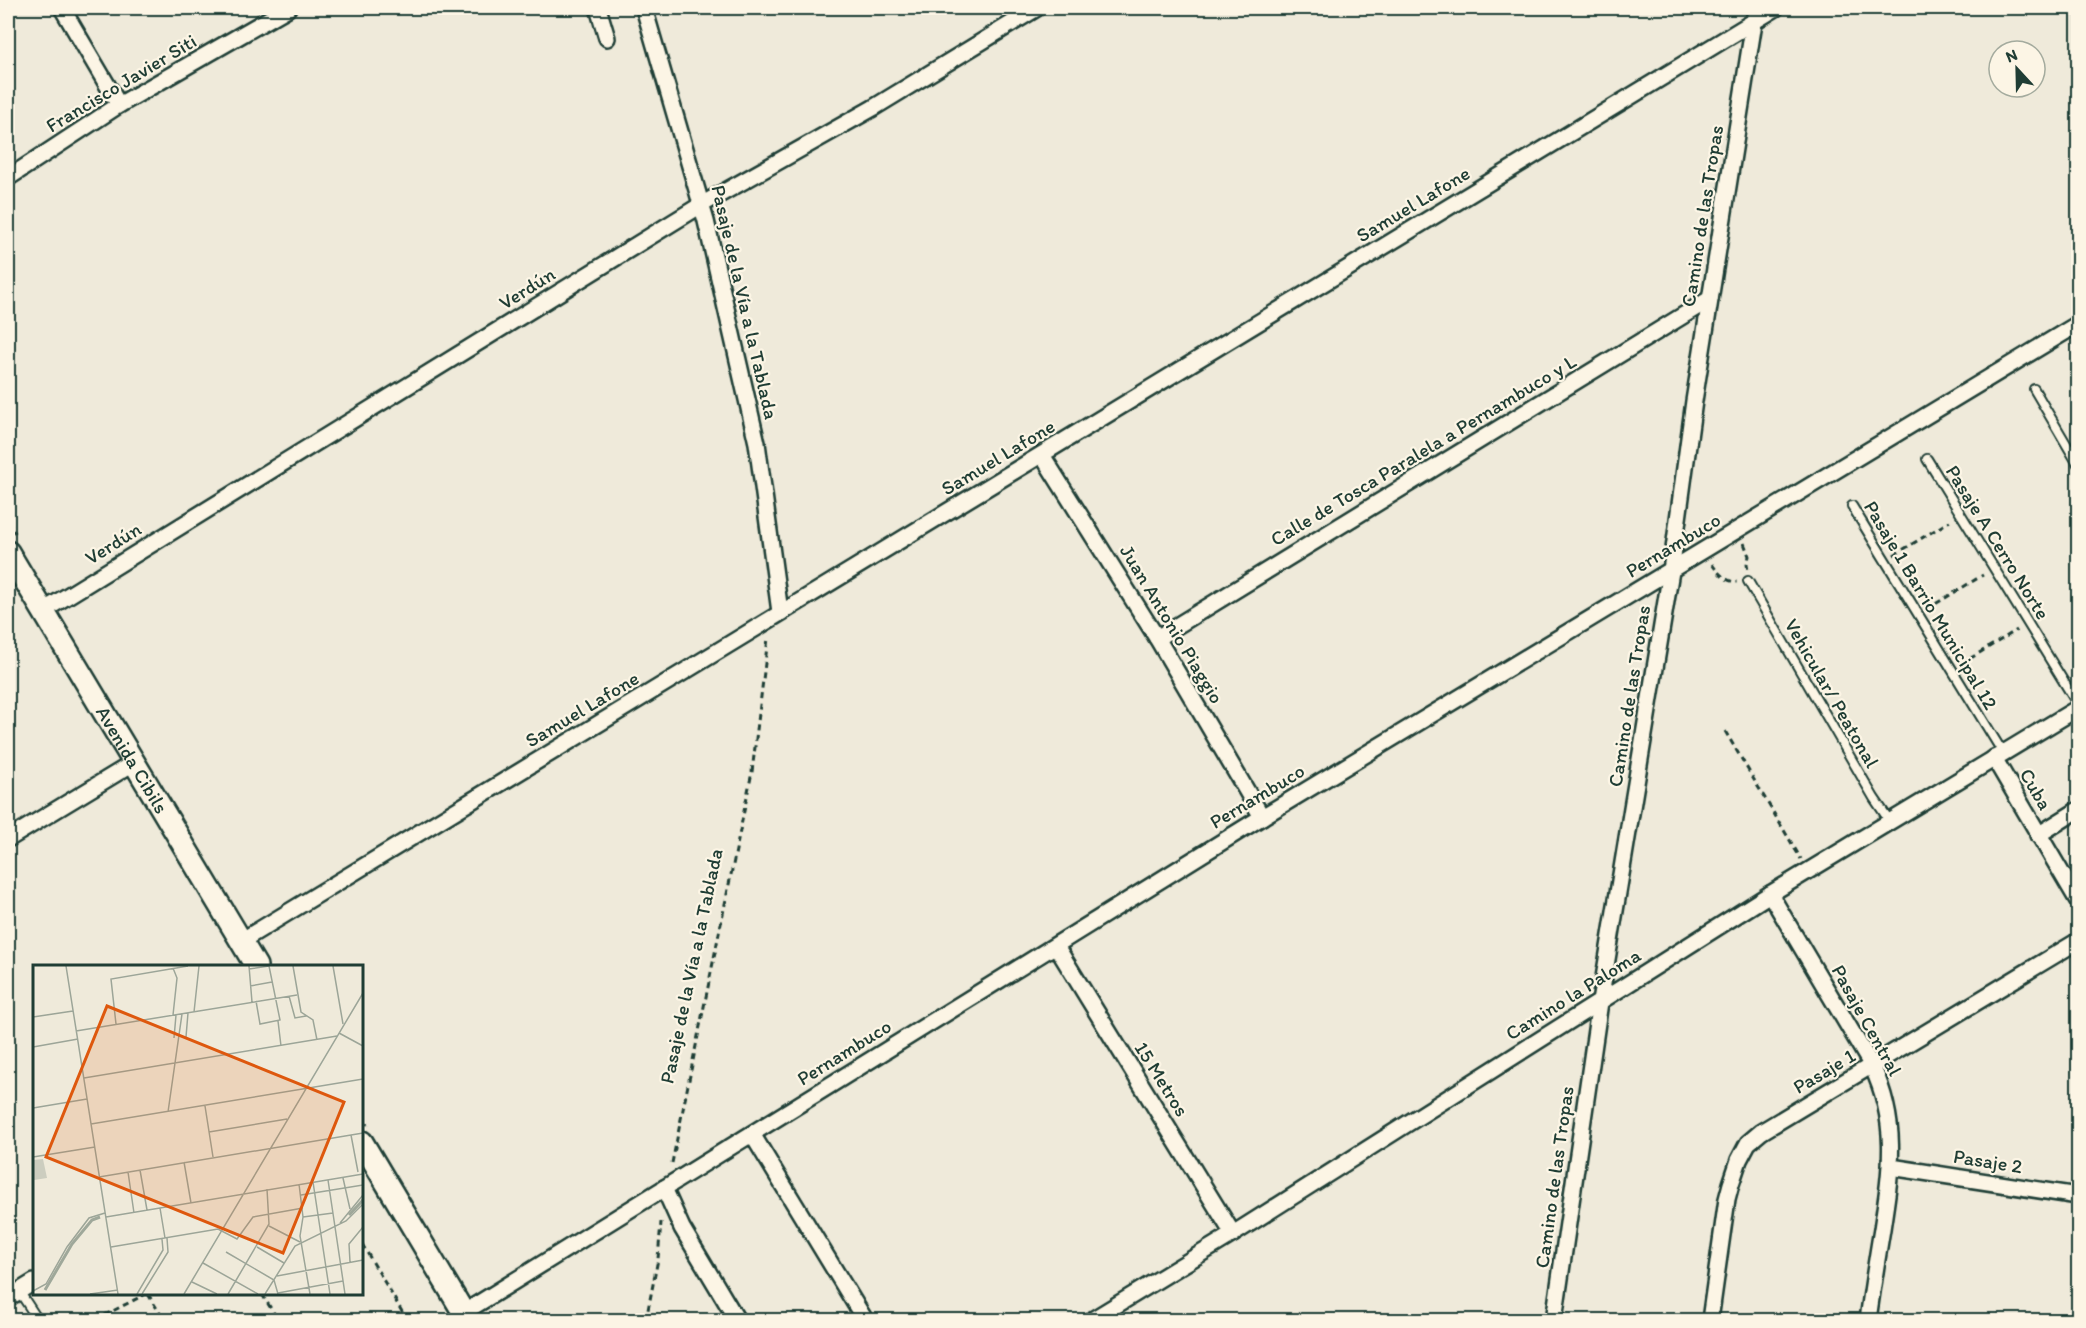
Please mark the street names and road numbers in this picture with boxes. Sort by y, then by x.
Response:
street label: Francisco Javier Siti [41,29,201,137]
street label: Camino de las Tropas [1676,123,1728,309]
street label: Samuel Lafone [1352,161,1474,247]
street label: Pasaje de la Vía a la Tablada [706,183,784,422]
street label: Verdún [495,262,559,314]
street label: Calle de Tosca Paralela a Pernambuco y L [1266,349,1580,551]
street label: Samuel Lafone [937,414,1059,500]
street label: Pasaje A Cerro Norte [1941,460,2055,624]
street label: Pasaje 1 Barrio Municipal 12 [1859,496,2003,714]
street label: Pernambuco [1621,507,1725,583]
street label: Verdún [81,517,145,569]
street label: Juan Antonio Piaggio [1115,540,1229,708]
street label: Camino de las Tropas [1603,603,1655,789]
street label: Vehicular/ Peatonal [1780,614,1885,772]
street label: Samuel Lafone [521,666,643,752]
street label: Avenida Cibils [91,701,174,818]
street label: Pernambuco [1205,758,1309,834]
street label: Cuba [2015,764,2057,814]
street label: Pasaje de la Vía a la Tablada [654,846,728,1086]
street label: Camino la Paloma [1501,943,1645,1045]
street label: Pasaje Central [1827,960,1908,1080]
street label: Pernambuco [792,1014,896,1090]
street label: 15 Metros [1130,1037,1194,1121]
street label: Pasaje 1 [1789,1043,1859,1099]
street label: Camino de las Tropas [1529,1084,1579,1270]
street label: Pasaje 2 [1952,1144,2025,1178]

